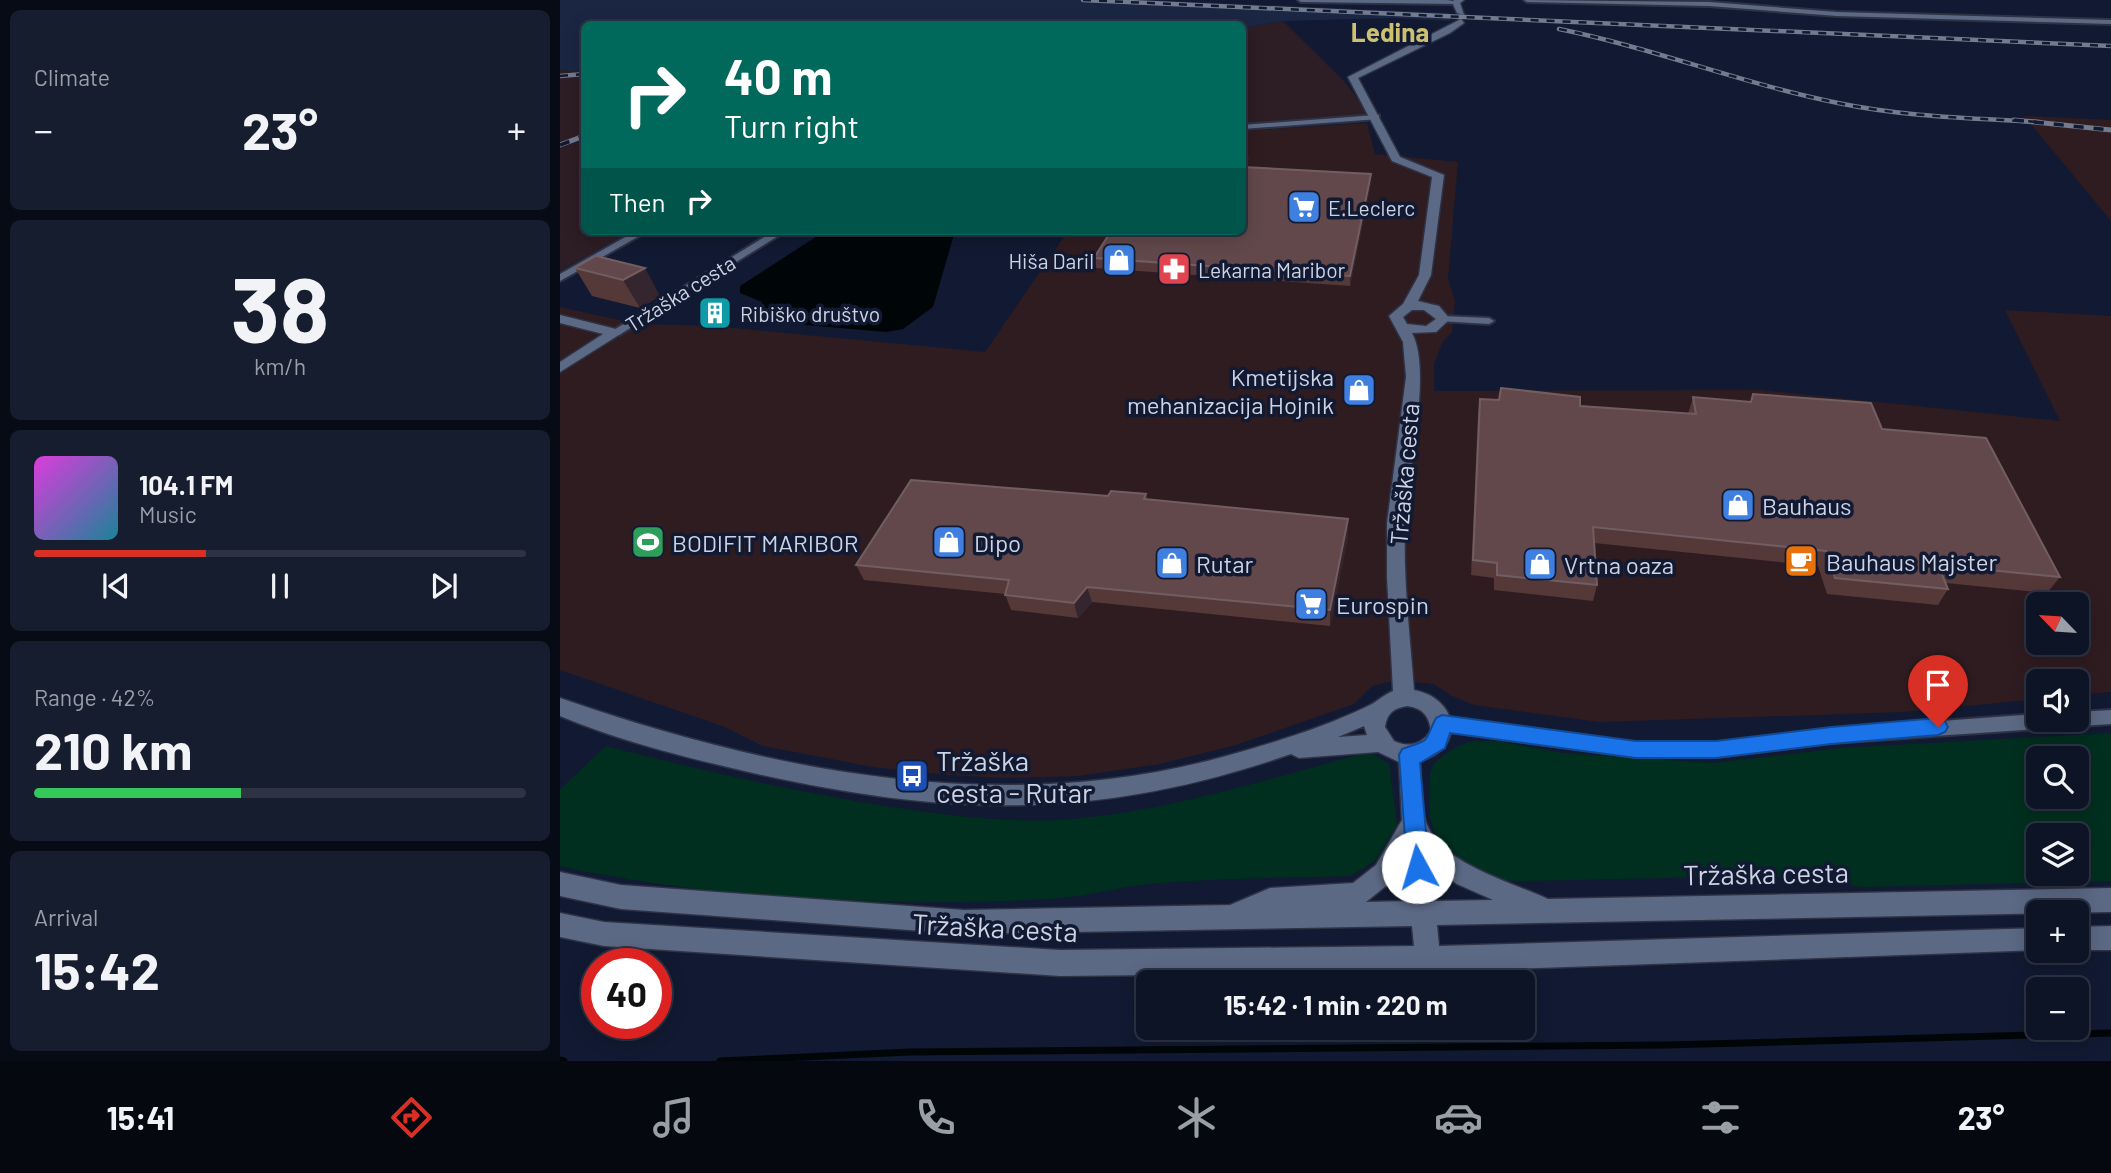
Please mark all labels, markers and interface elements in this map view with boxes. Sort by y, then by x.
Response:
district label: Ledina [1351,16,1429,47]
text: 40 m [724,46,832,105]
icon: right [609,49,700,140]
text: Climate [34,63,110,91]
text: 23° [242,98,318,160]
text: − [34,106,53,152]
text: + [507,106,526,152]
text: Turn right [724,106,859,144]
icon: right [680,182,718,220]
text: Then [609,186,666,217]
supermarket icon: E.Leclerc [1285,188,1323,226]
place label: E.Leclerc [1328,195,1415,220]
shop icon: Hiša Daril [1100,241,1138,279]
place label: Hiša Daril [1008,248,1094,273]
street label: Tržaška cesta [621,249,739,337]
pharmacy icon: Lekarna Maribor [1155,250,1193,288]
text: 38 [231,252,329,361]
place label: Lekarna Maribor [1198,257,1346,282]
building icon: Ribiško društvo [696,294,734,332]
place label: Ribiško društvo [740,301,880,326]
text: km/h [254,352,306,380]
place label: Kmetijska mehanizacija Hojnik [1127,362,1334,419]
shop icon: Kmetijska mehanizacija Hojnik [1340,371,1378,409]
street label: Tržaška cesta [1383,402,1425,546]
text: 104.1 FM [139,469,233,500]
shop icon: Bauhaus [1719,486,1757,524]
place label: Bauhaus [1762,491,1852,520]
text: Music [139,500,197,528]
sports icon: BODIFIT MARIBOR [629,523,667,561]
shop icon: Dipo [930,523,968,561]
place label: BODIFIT MARIBOR [672,528,859,557]
place label: Dipo [974,528,1021,557]
cafe icon: Bauhaus Majster [1782,542,1820,580]
shop icon: Rutar [1153,544,1191,582]
shop icon: Vrtna oaza [1521,545,1559,583]
place label: Bauhaus Majster [1826,547,1997,576]
place label: Rutar [1196,549,1254,578]
place label: Vrtna oaza [1564,550,1674,579]
icon: previous [97,567,135,605]
icon: pause [261,567,299,605]
icon: next [425,567,463,605]
supermarket icon: Eurospin [1292,585,1330,623]
place label: Eurospin [1336,590,1429,619]
north arrow [2026,592,2090,654]
map controls [2026,592,2089,1040]
pin [1908,655,1968,727]
icon: arrive [1919,666,1957,704]
button: sound [2026,669,2089,732]
text: Range · 42% [34,683,155,711]
text: 210 km [34,718,192,780]
place label: Tržaška cesta - Rutar [936,743,1092,809]
button: search [2026,746,2089,809]
bus stop icon: Tržaška cesta - Rutar [893,757,931,795]
button: layers [2026,823,2089,886]
position arrow [1381,830,1455,904]
street label: Tržaška cesta [1683,855,1849,891]
button: + [2026,900,2089,963]
text: Arrival [34,903,98,931]
street label: Tržaška cesta [911,906,1079,948]
text: 15:42 [34,938,160,1000]
speed limit sign: 40 [581,948,672,1039]
button: − [2026,977,2089,1040]
text: 15:42 · 1 min · 220 m [1224,989,1447,1020]
icon: directions [387,1093,436,1142]
icon: music [649,1093,698,1142]
icon: phone [911,1093,960,1142]
icon: climate [1172,1093,1221,1142]
icon: car [1434,1093,1483,1142]
icon: filters [1696,1093,1745,1142]
text: 15:41 [106,1098,174,1136]
text: 23° [1958,1098,2005,1136]

